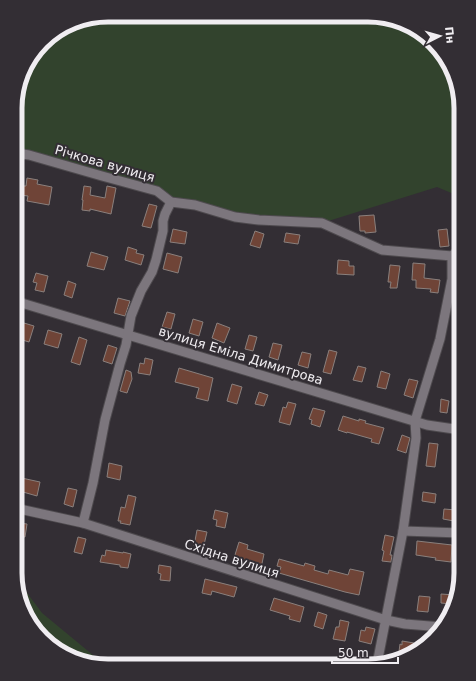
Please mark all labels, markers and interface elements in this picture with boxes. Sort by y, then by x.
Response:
north arrow [420,16,460,56]
text: Пн [442,26,457,44]
street label: Річкова вулиця [53,142,157,185]
street label: вулиця Еміла Димитрова [157,323,325,388]
street label: Східна вулиця [183,536,281,581]
scale bar [332,639,398,665]
text: 50 m [338,646,369,660]

